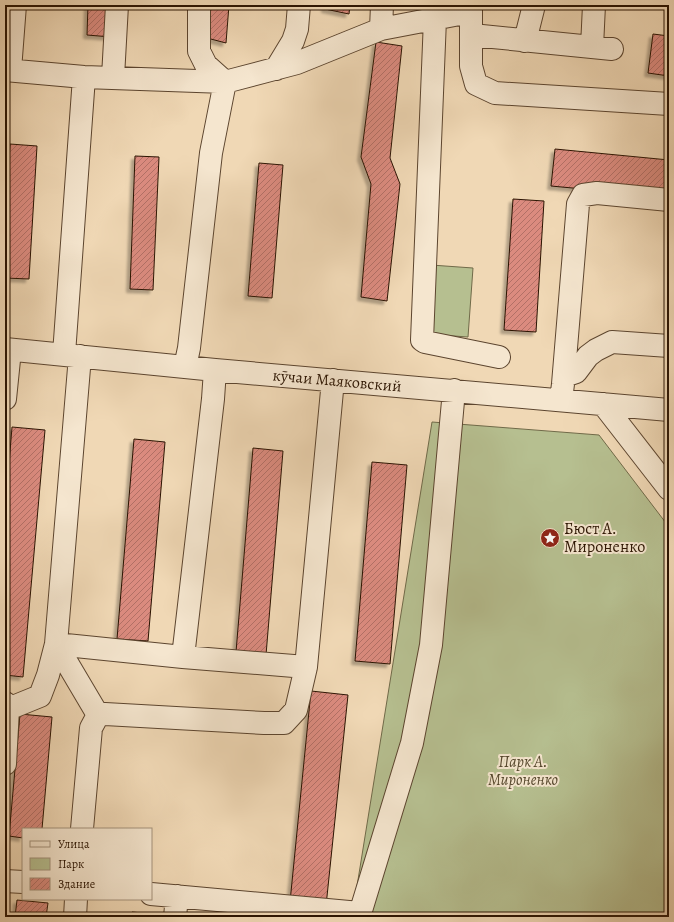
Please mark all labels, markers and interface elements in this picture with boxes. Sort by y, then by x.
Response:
street label: кӯчаи Маяковский [272,364,402,398]
place label: Бюст А. Мироненко [564,518,645,558]
place icon: Бюст А. Мироненко [539,527,561,549]
park label: Парк А. Мироненко [488,751,558,791]
legend [22,828,152,900]
text: Улица [58,836,90,852]
text: Парк [58,856,84,872]
text: Здание [58,876,95,892]

